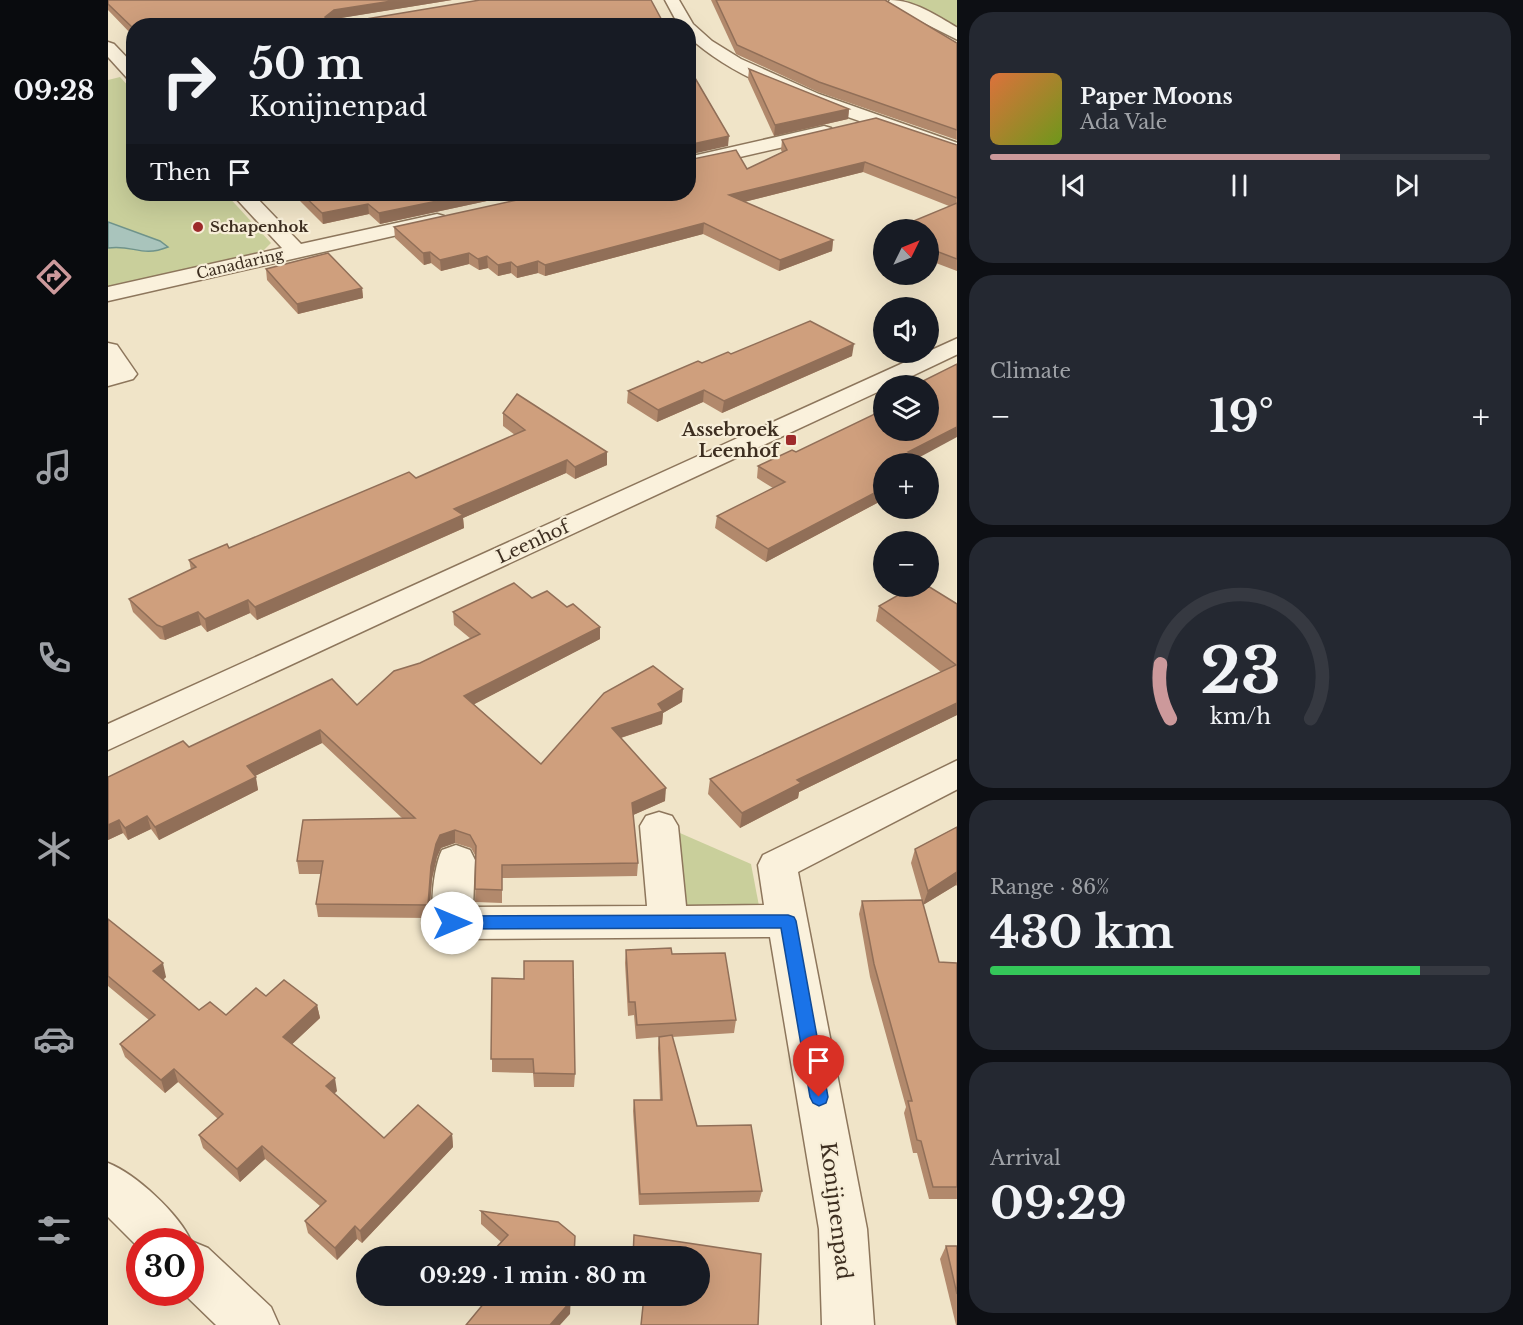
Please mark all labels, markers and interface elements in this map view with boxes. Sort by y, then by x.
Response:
text: 50 m [249,38,363,90]
icon: right [150,42,228,120]
text: 09:28 [14,74,94,107]
text: Paper Moons [1080,83,1233,110]
text: Konijnenpad [249,90,427,123]
text: Ada Vale [1080,110,1167,134]
icon: arrive [223,156,256,189]
text: Then [150,159,211,186]
icon: previous [1057,169,1090,202]
icon: pause [1223,169,1256,202]
icon: next [1390,169,1423,202]
place label: Schapenhok [210,217,309,236]
north arrow [873,219,939,285]
map controls [873,219,939,597]
marker: Schapenhok [191,220,205,234]
street label: Canadaring [194,244,286,283]
icon: directions [33,256,75,298]
button: sound [873,297,939,363]
text: Climate [990,359,1071,383]
button: layers [873,375,939,441]
text: 19° [1209,388,1274,444]
text: − [990,396,1011,437]
text: + [1472,396,1490,437]
place label: Assebroek Leenhof [681,419,781,462]
marker: Assebroek Leenhof [784,433,798,447]
icon: music [33,446,75,488]
button: + [873,453,939,519]
street label: Leenhof [493,515,575,568]
button: − [873,531,939,597]
text: 23 [1200,633,1280,711]
icon: phone [33,637,75,679]
text: km/h [1210,704,1271,731]
icon: climate [33,828,75,870]
text: Range · 86% [990,875,1110,899]
position arrow [420,891,484,955]
text: 430 km [990,904,1174,960]
icon: car [33,1018,75,1060]
pin [793,1035,844,1097]
icon: arrive [802,1044,835,1077]
street label: Konijnenpad [815,1141,857,1281]
text: Arrival [990,1146,1061,1170]
text: 09:29 [990,1175,1127,1231]
icon: filters [33,1209,75,1251]
speed limit sign: 30 [126,1228,204,1306]
text: 09:29 · 1 min · 80 m [419,1262,647,1289]

